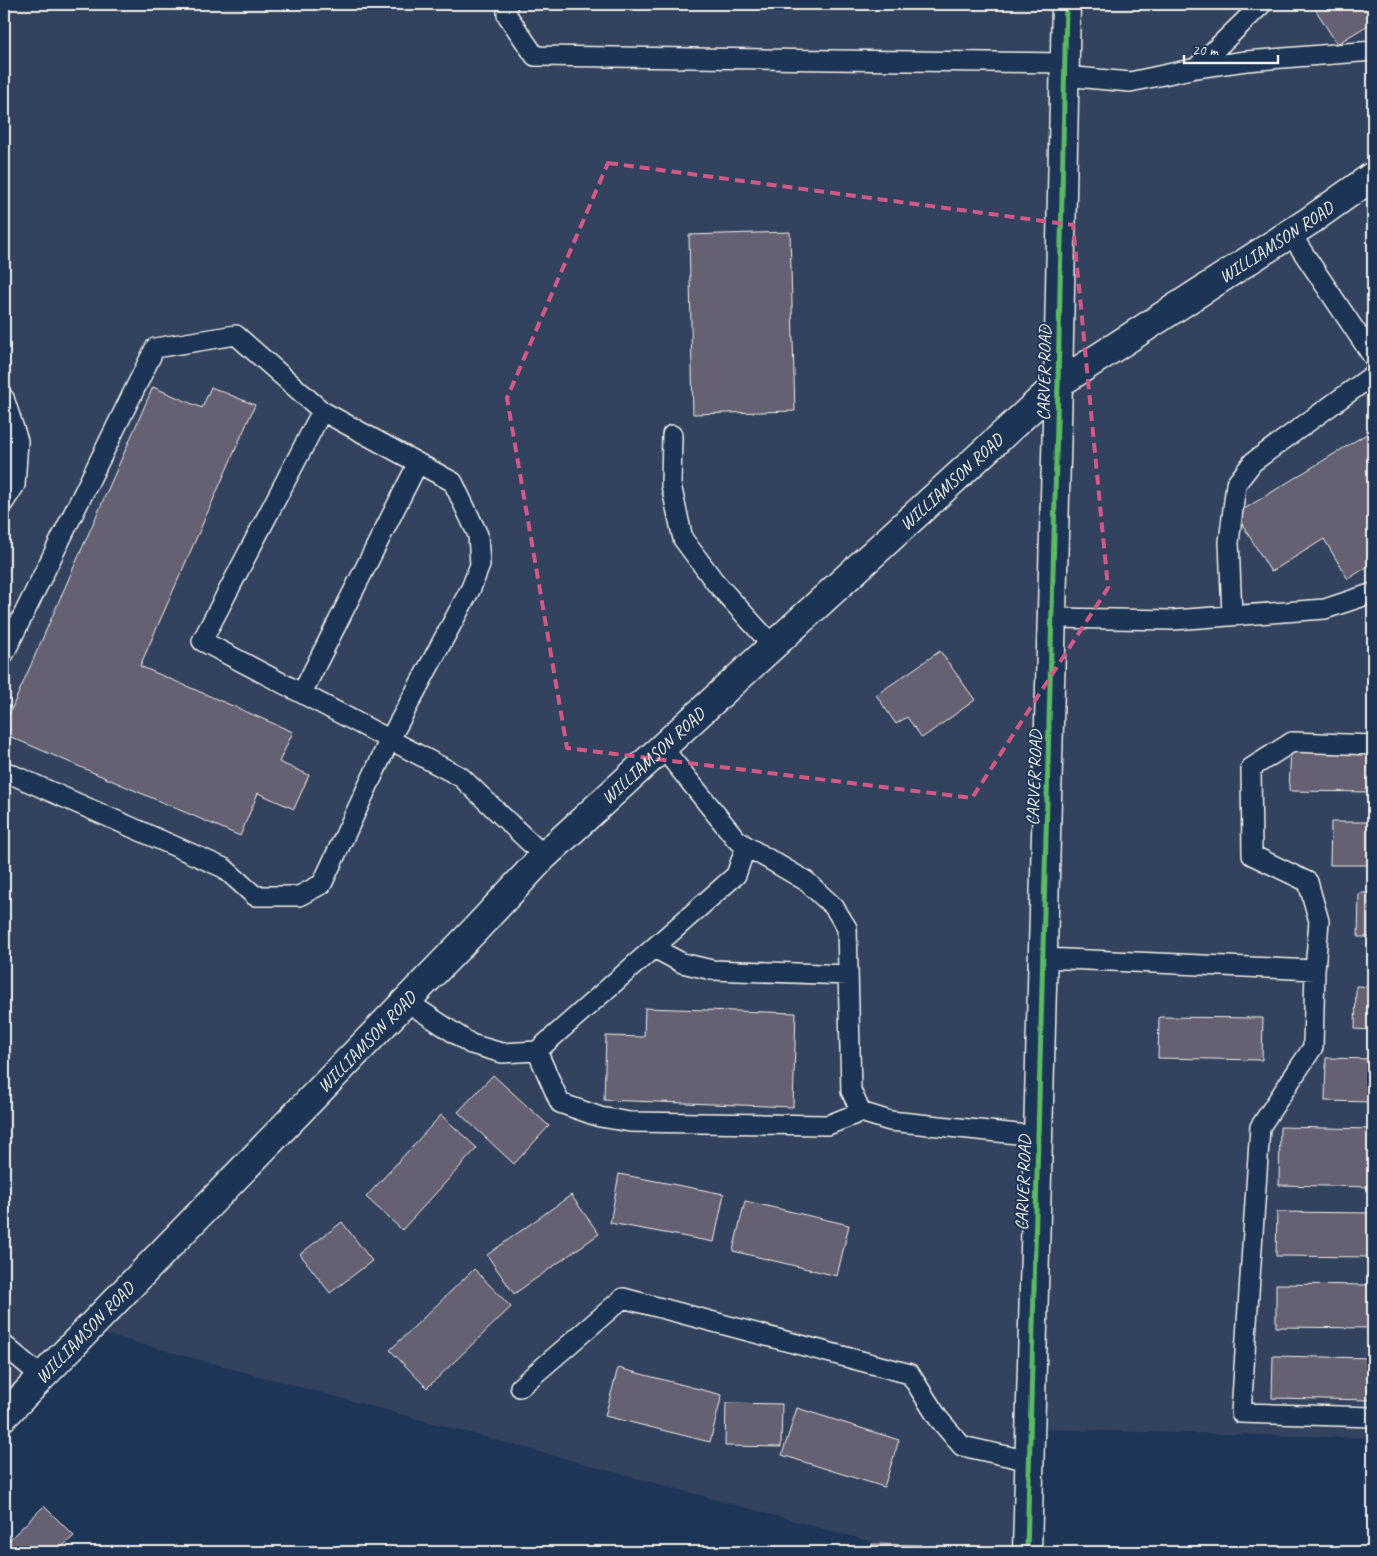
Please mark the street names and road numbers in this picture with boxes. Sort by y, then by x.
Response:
street label: WILLIAMSON ROAD [1215,196,1339,288]
street label: CARVER ROAD [1032,324,1056,421]
street label: WILLIAMSON ROAD [895,428,1009,535]
street label: WILLIAMSON ROAD [597,702,710,809]
street label: CARVER ROAD [1021,728,1047,826]
street label: WILLIAMSON ROAD [313,985,422,1097]
street label: CARVER ROAD [1010,1133,1036,1231]
street label: WILLIAMSON ROAD [31,1276,140,1388]

